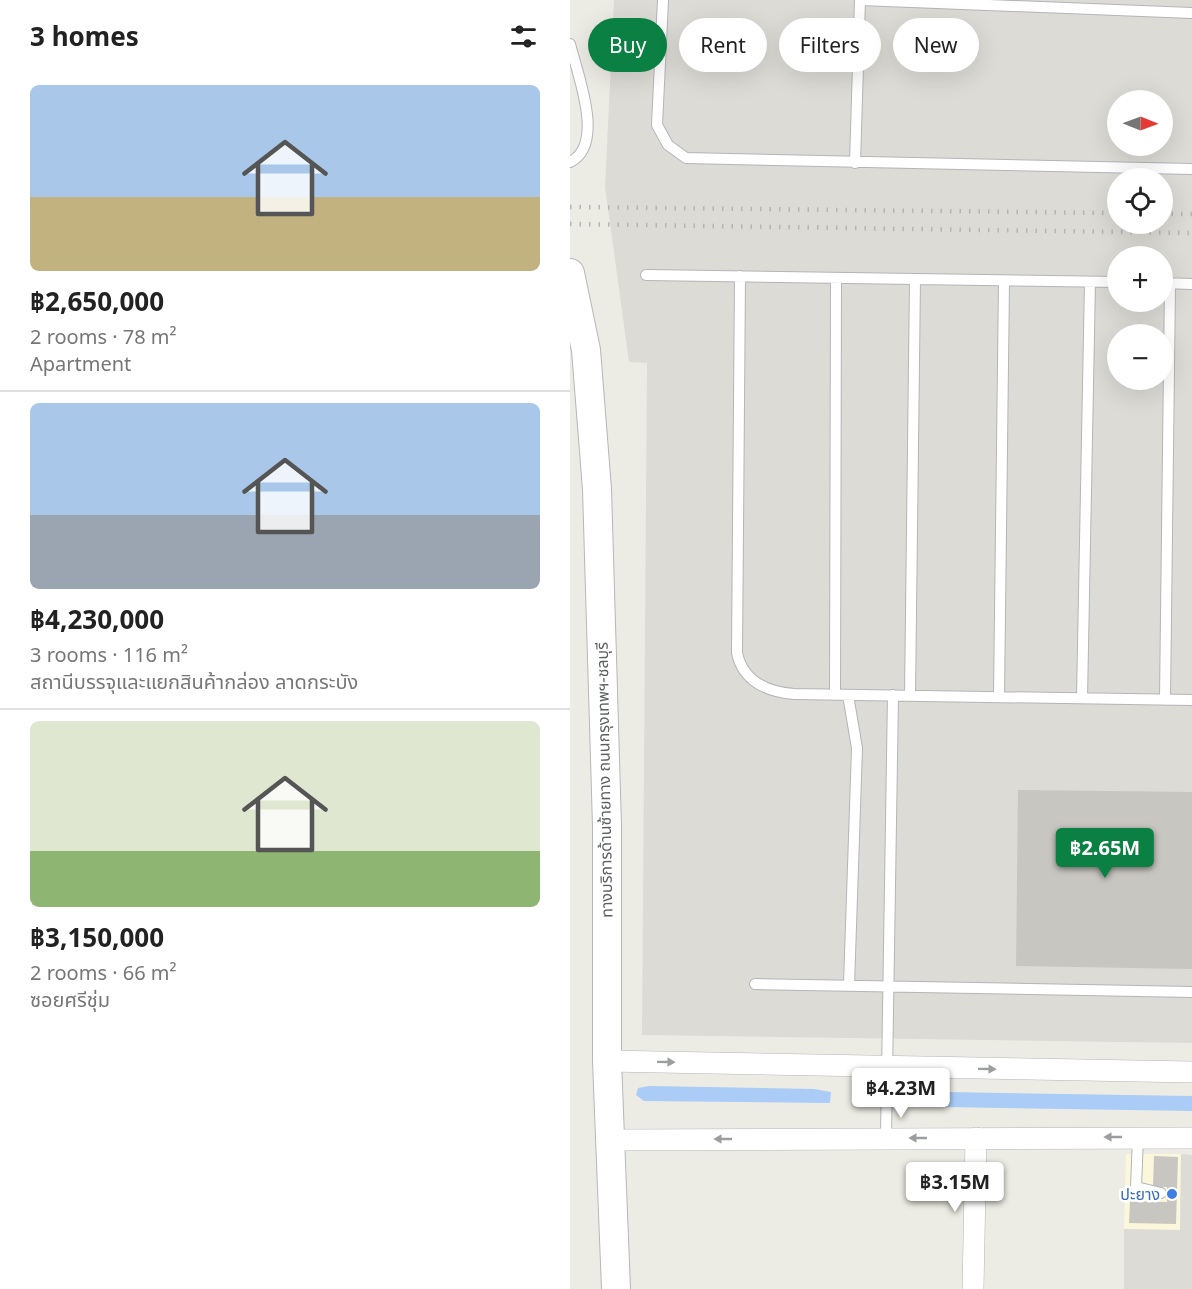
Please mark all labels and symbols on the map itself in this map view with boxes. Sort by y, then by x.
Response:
north arrow [1107,90,1173,156]
street label: ทางบริการด้านซ้ายทาง ถนนกรุงเทพฯ-ชลบุรี [591,642,617,918]
pin: ฿2.65M [1056,828,1154,879]
one-way arrow [656,1057,675,1067]
one-way arrow [977,1064,996,1074]
pin: ฿4.23M [852,1068,950,1119]
one-way arrow [1103,1132,1122,1142]
one-way arrow [908,1133,927,1143]
one-way arrow [713,1134,732,1144]
pin: ฿3.15M [906,1162,1004,1213]
place label: ปะยาง [1120,1183,1160,1205]
marker: ปะยาง [1165,1187,1179,1201]

